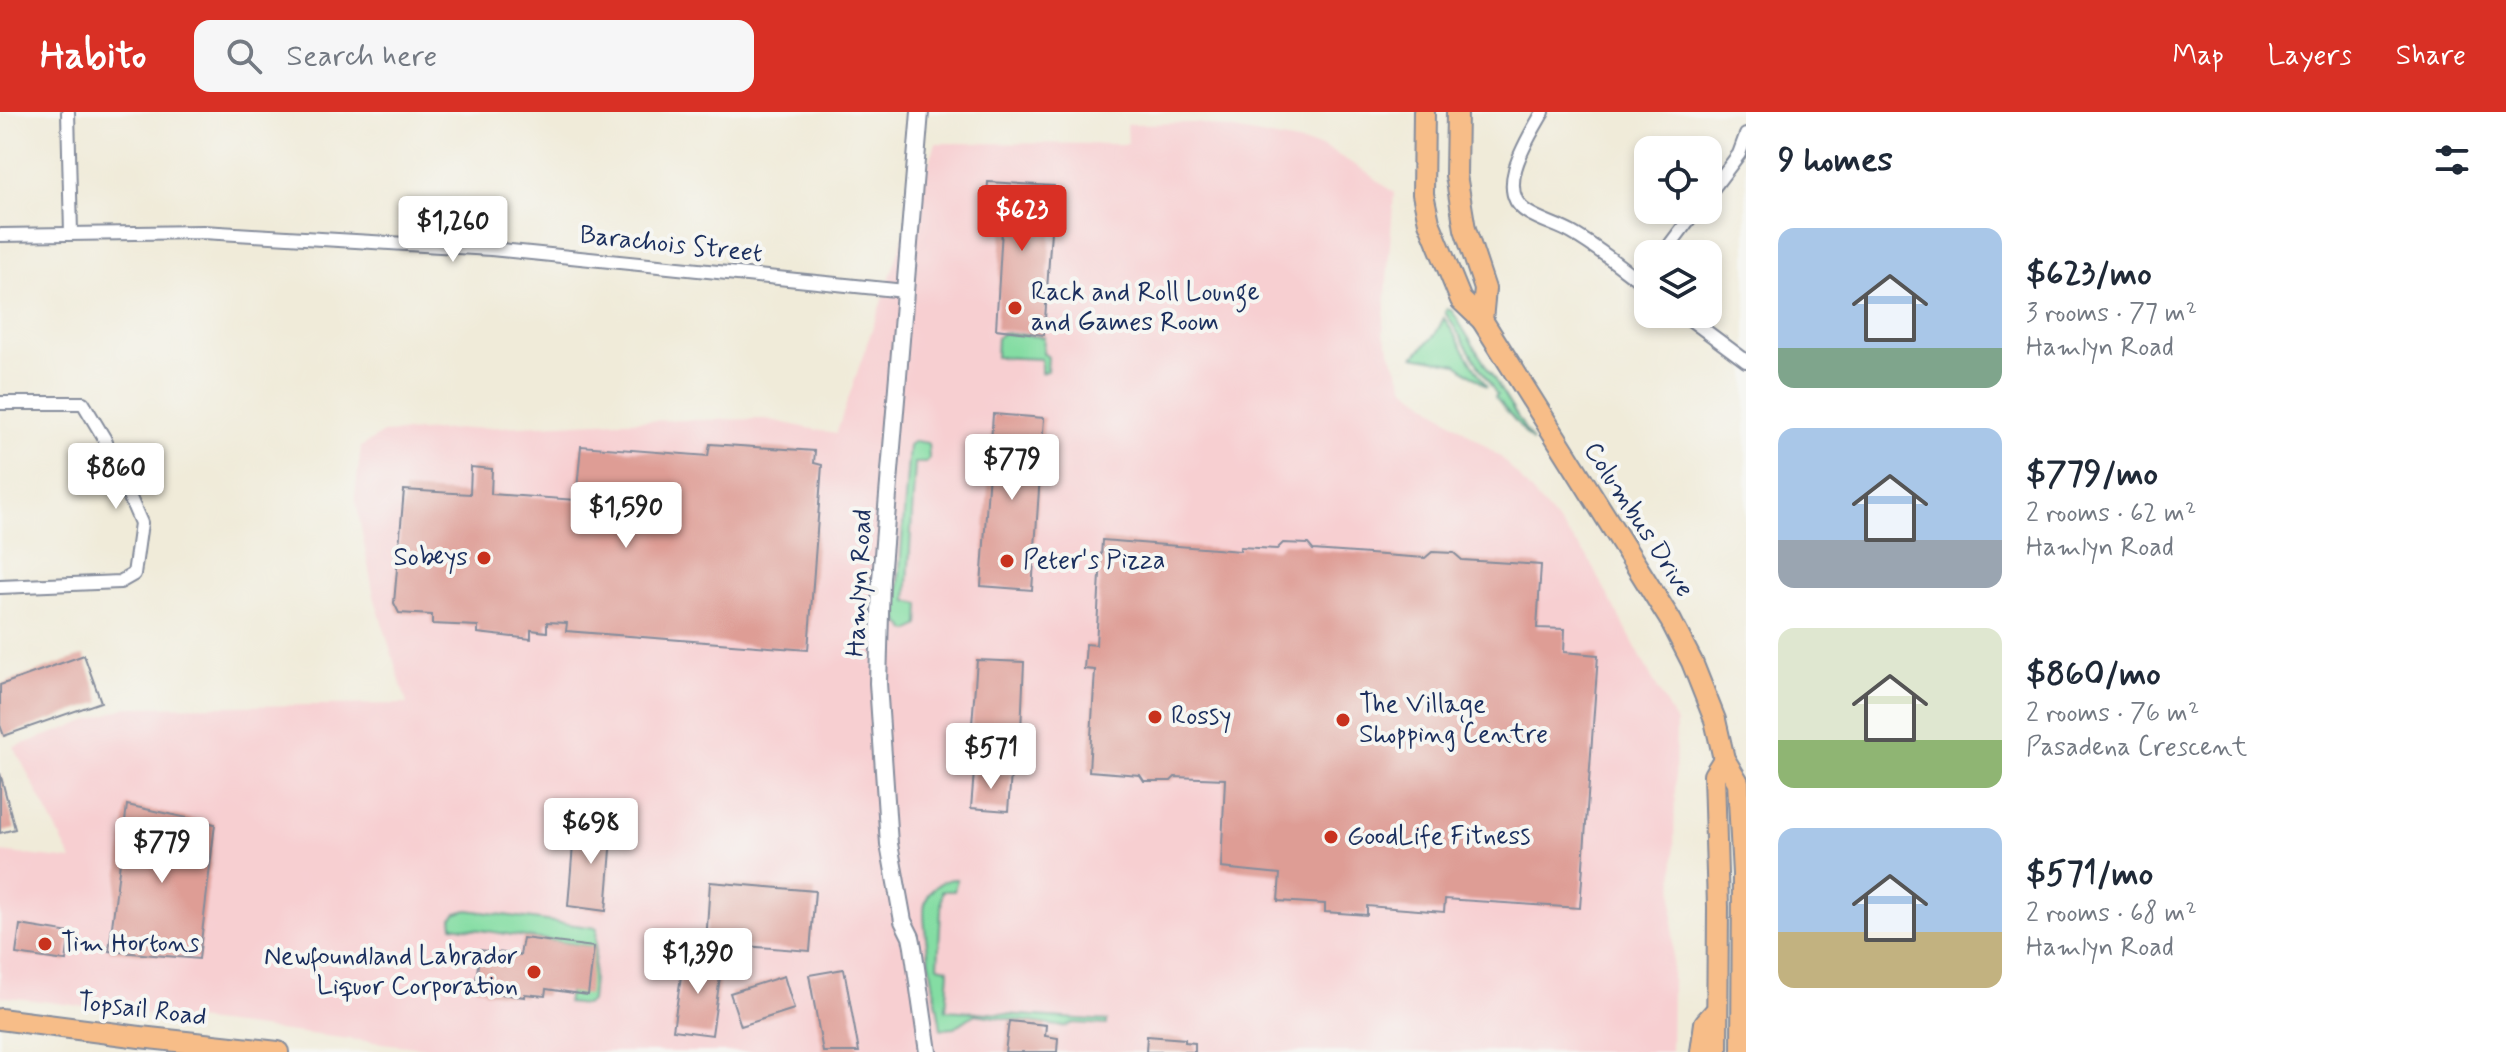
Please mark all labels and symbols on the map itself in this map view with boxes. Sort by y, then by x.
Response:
pin: $623 [975,185,1069,253]
pin: $1,260 [388,196,518,264]
street label: Barachois Street [578,218,764,272]
place label: Rack and Roll Lounge and Games Room [1031,276,1260,340]
marker: Rack and Roll Lounge and Games Room [1006,299,1024,317]
pin: $779 [965,434,1059,502]
street label: Columbus Drive [1575,436,1701,604]
pin: $860 [69,443,163,511]
pin: $1,590 [561,482,691,550]
street label: Hamlyn Road [839,508,881,658]
place label: Sobeys [393,541,468,575]
place label: Peter's Pizza [1023,544,1165,578]
marker: Sobeys [475,549,493,567]
marker: Peter's Pizza [998,552,1016,570]
place label: The Village Shopping Centre [1359,688,1548,752]
place label: Rossy [1171,700,1231,734]
marker: Rossy [1146,708,1164,726]
marker: The Village Shopping Centre [1334,711,1352,729]
pin: $571 [944,723,1038,791]
pin: $698 [544,798,638,866]
pin: $779 [115,817,209,885]
place label: GoodLife Fitness [1347,820,1530,854]
marker: GoodLife Fitness [1322,828,1340,846]
place label: Tim Hortons [61,927,200,961]
pin: $1,390 [633,928,763,996]
marker: Tim Hortons [36,935,54,953]
place label: Newfoundland Labrador Liquor Corporation [264,940,518,1004]
marker: Newfoundland Labrador Liquor Corporation [525,963,543,981]
street label: Topsail Road [76,985,208,1035]

